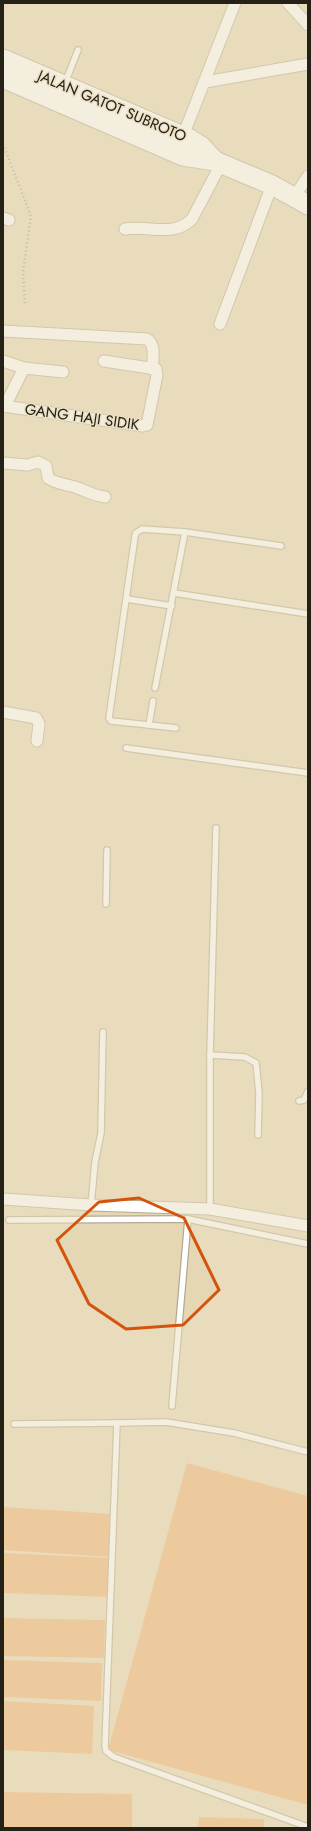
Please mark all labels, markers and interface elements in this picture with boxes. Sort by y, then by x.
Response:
street label: JALAN GATOT SUBROTO [32,64,190,147]
street label: GANG HAJI SIDIK [23,398,141,436]

